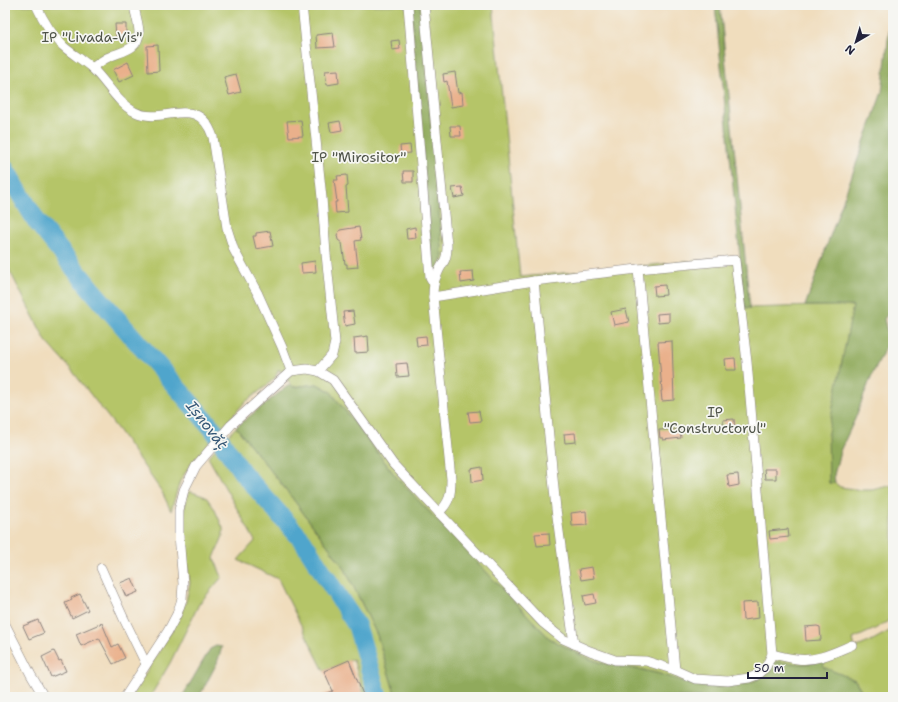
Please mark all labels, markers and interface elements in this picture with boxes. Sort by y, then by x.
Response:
north arrow [836,22,876,62]
park label: IP "Livada-Vis" [41,28,143,46]
text: N [842,41,858,58]
park label: IP "Mirositor" [312,148,406,166]
water label: Ișnovăț [180,396,233,455]
park label: IP "Constructorul" [664,403,766,437]
scale bar [748,654,827,680]
text: 50 m [754,660,784,676]

